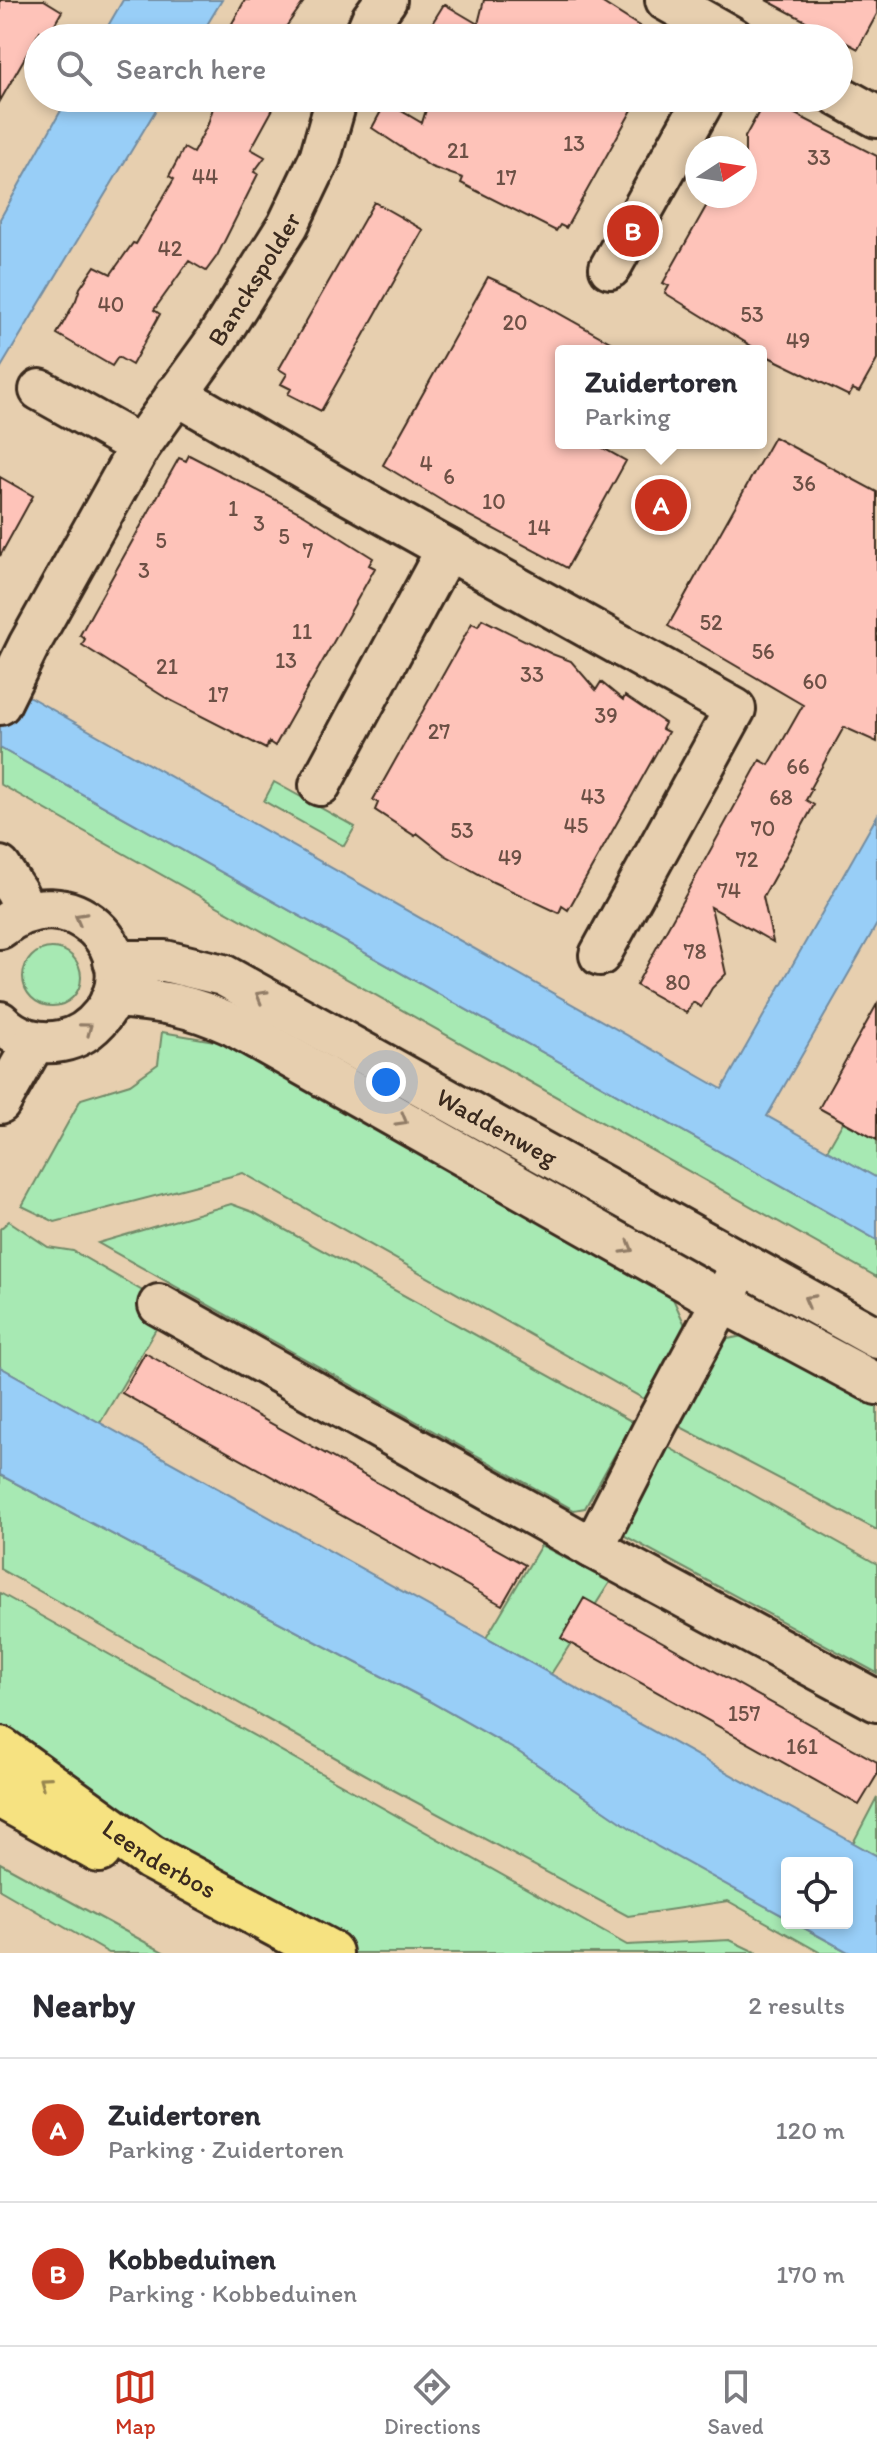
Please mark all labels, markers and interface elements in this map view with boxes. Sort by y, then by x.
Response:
search box [24,24,853,112]
icon: search [52,46,96,90]
text: Search here [116,50,266,87]
house number: 13 [563,130,585,157]
north arrow [685,136,757,208]
house number: 21 [447,137,469,164]
house number: 33 [807,144,831,171]
house number: 44 [192,163,218,190]
house number: 17 [495,164,517,191]
pin: B [607,201,659,261]
street label: Banckspolder [200,207,308,352]
house number: 42 [158,235,183,262]
house number: 40 [98,291,124,318]
house number: 53 [740,301,764,328]
house number: 20 [502,309,528,336]
house number: 49 [786,327,810,354]
popup [555,345,767,449]
text: Zuidertoren [585,363,737,400]
text: Parking [585,400,671,432]
house number: 4 [419,450,433,477]
house number: 6 [443,463,455,490]
house number: 36 [792,470,816,497]
pin: A [635,475,687,535]
house number: 10 [482,488,506,515]
house number: 1 [228,495,238,522]
house number: 3 [253,510,265,537]
house number: 14 [527,514,551,541]
house number: 5 [278,523,290,550]
house number: 5 [155,527,167,554]
house number: 7 [303,537,314,564]
house number: 3 [138,557,150,584]
house number: 52 [699,609,723,636]
house number: 11 [292,618,312,645]
house number: 56 [751,638,775,665]
house number: 13 [275,647,297,674]
house number: 21 [156,653,178,680]
house number: 33 [520,661,544,688]
house number: 60 [802,668,828,695]
house number: 17 [207,681,229,708]
house number: 39 [594,702,618,729]
house number: 27 [428,718,450,745]
house number: 66 [786,753,810,780]
house number: 43 [580,783,606,810]
house number: 68 [769,784,793,811]
house number: 45 [564,812,588,839]
house number: 70 [751,815,775,842]
house number: 53 [450,817,474,844]
house number: 49 [498,844,522,871]
house number: 72 [736,846,759,873]
house number: 74 [717,877,741,904]
one-way arrow [74,913,88,928]
house number: 78 [684,938,706,965]
house number: 80 [665,969,691,996]
one-way arrow [255,990,269,1006]
one-way arrow [78,1023,93,1038]
your location [366,1062,406,1102]
street label: Waddenweg [431,1081,564,1174]
one-way arrow [394,1110,408,1125]
one-way arrow [619,1238,634,1254]
one-way arrow [803,1294,818,1310]
house number: 157 [728,1700,760,1727]
house number: 161 [786,1733,818,1760]
one-way arrow [38,1776,52,1790]
street label: Leenderbos [96,1812,222,1906]
map controls [781,1857,853,1929]
button: locate [781,1857,853,1929]
text: Nearby [32,1985,135,2026]
text: 2 results [748,1989,845,2021]
text: Zuidertoren [108,2096,260,2133]
text: A [50,2114,66,2146]
text: 120 m [776,2114,845,2146]
text: Parking · Zuidertoren [108,2133,344,2165]
text: Kobbeduinen [108,2240,276,2277]
text: B [50,2258,66,2290]
text: 170 m [776,2258,845,2290]
text: Parking · Kobbeduinen [108,2277,357,2309]
tab: Map [113,2365,157,2440]
tab: Directions [384,2365,481,2440]
tab: Saved [707,2365,764,2440]

